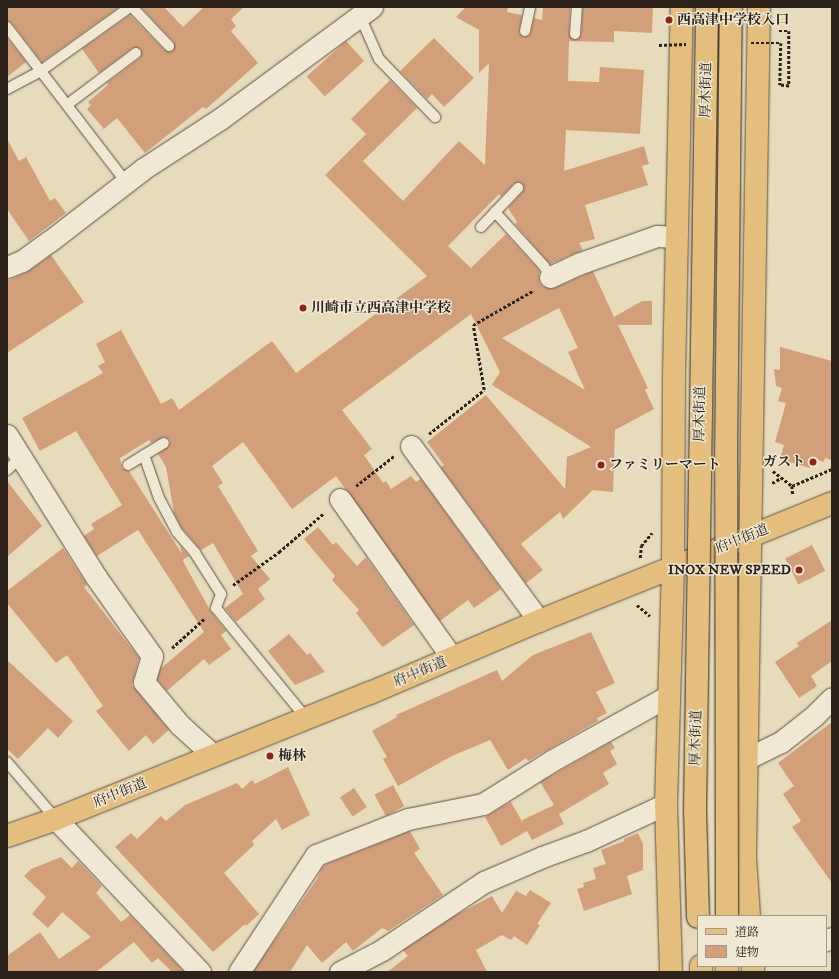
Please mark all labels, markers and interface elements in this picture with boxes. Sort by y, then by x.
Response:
place label: 西高津中学校入口 [677,12,789,28]
marker: 西高津中学校入口 [664,15,674,25]
street label: 厚木街道 [697,62,715,118]
place label: 川崎市立西高津中学校 [311,300,451,316]
marker: 川崎市立西高津中学校 [298,303,308,313]
street label: 厚木街道 [691,386,709,442]
place label: ガスト [763,454,805,470]
place label: ファミリーマート [609,457,721,473]
marker: ガスト [808,457,818,467]
marker: ファミリーマート [596,460,606,470]
street label: 府中街道 [713,521,771,557]
place label: INOX NEW SPEED [668,562,791,578]
marker: INOX NEW SPEED [794,565,804,575]
street label: 府中街道 [391,653,449,691]
street label: 厚木街道 [687,710,705,766]
place label: 梅林 [278,748,306,764]
marker: 梅林 [265,751,275,761]
street label: 府中街道 [91,775,149,811]
legend [697,915,827,967]
text: 道路 [735,925,759,940]
text: 建物 [735,945,759,960]

